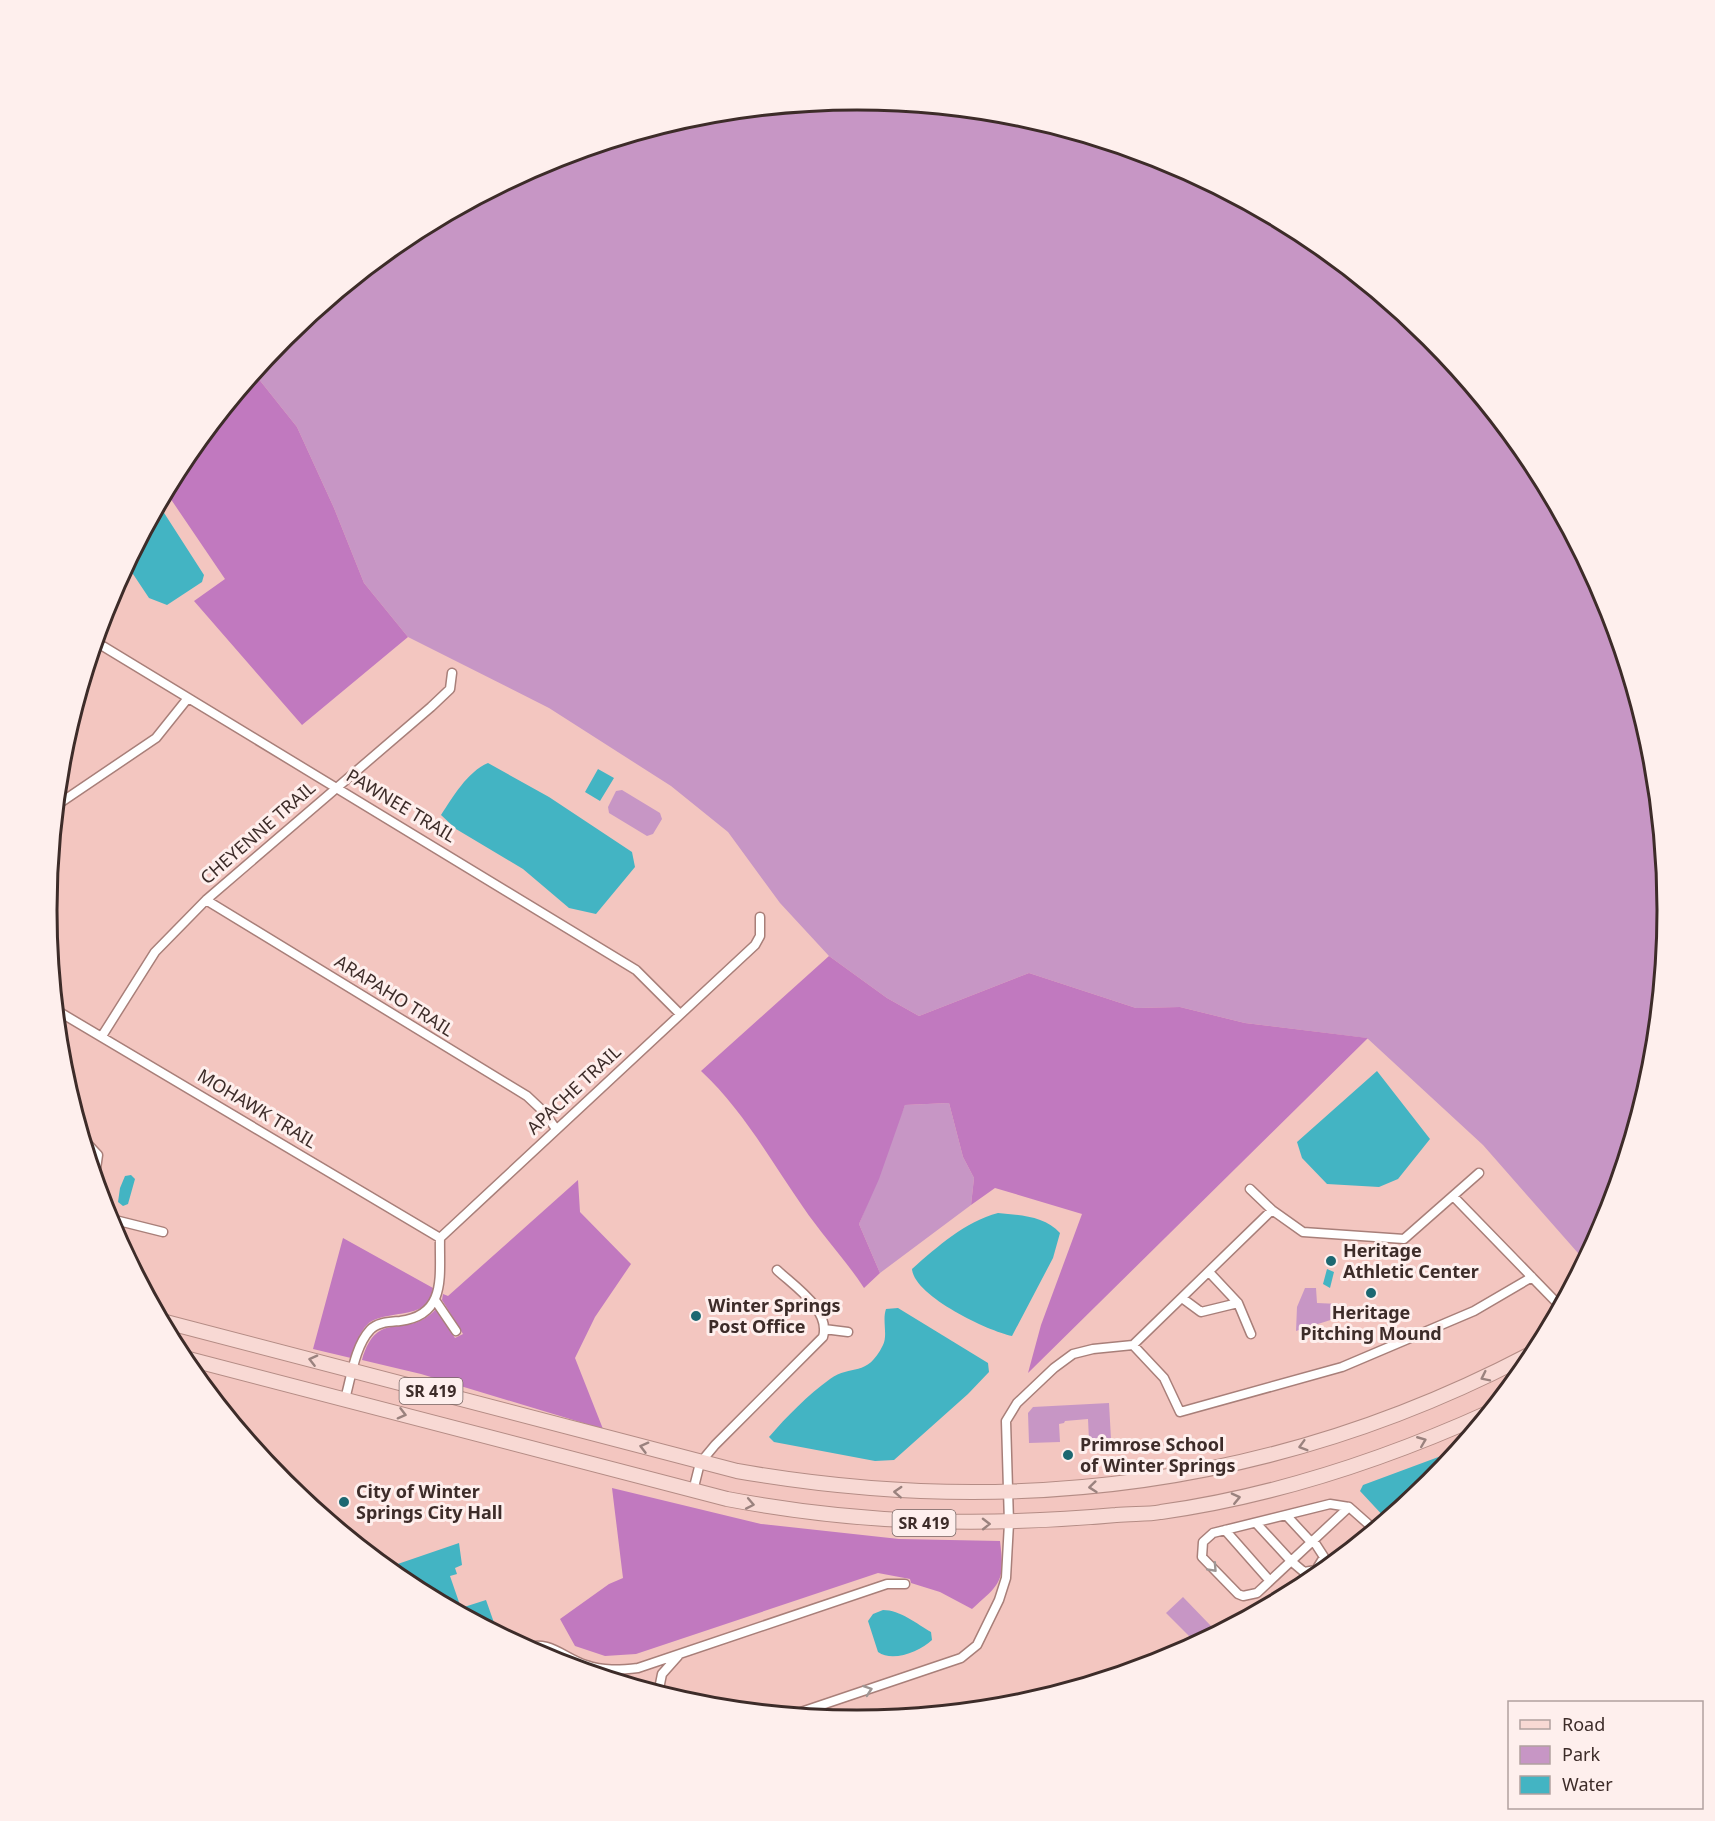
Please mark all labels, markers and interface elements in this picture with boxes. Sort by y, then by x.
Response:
street label: PAWNEE TRAIL [342,763,461,847]
street label: CHEYENNE TRAIL [195,776,320,889]
street label: ARAPAHO TRAIL [330,949,459,1041]
street label: APACHE TRAIL [521,1039,625,1139]
street label: MOHAWK TRAIL [193,1063,322,1153]
place label: Heritage Athletic Center [1343,1238,1479,1283]
marker: Heritage Athletic Center [1324,1254,1338,1268]
marker: Heritage Pitching Mound [1364,1286,1378,1300]
place label: Winter Springs Post Office [708,1293,841,1338]
place label: Heritage Pitching Mound [1300,1300,1442,1345]
marker: Winter Springs Post Office [689,1309,703,1323]
one-way arrow [308,1354,318,1367]
one-way arrow [1481,1369,1492,1381]
road number: SR 419 [400,1378,462,1404]
one-way arrow [396,1407,407,1419]
place label: Primrose School of Winter Springs [1080,1432,1236,1477]
one-way arrow [1416,1436,1427,1448]
one-way arrow [1298,1439,1309,1451]
one-way arrow [639,1442,649,1455]
marker: Primrose School of Winter Springs [1061,1448,1075,1462]
place label: City of Winter Springs City Hall [356,1479,503,1524]
one-way arrow [1088,1480,1097,1493]
one-way arrow [894,1485,903,1498]
one-way arrow [1231,1492,1241,1505]
marker: City of Winter Springs City Hall [337,1495,351,1509]
one-way arrow [745,1497,755,1510]
road number: SR 419 [892,1510,956,1536]
one-way arrow [981,1517,990,1530]
one-way arrow [1206,1562,1217,1572]
one-way arrow [862,1685,873,1698]
legend [1508,1701,1703,1809]
text: Road [1562,1712,1605,1736]
text: Park [1562,1742,1600,1766]
text: Water [1562,1772,1613,1796]

